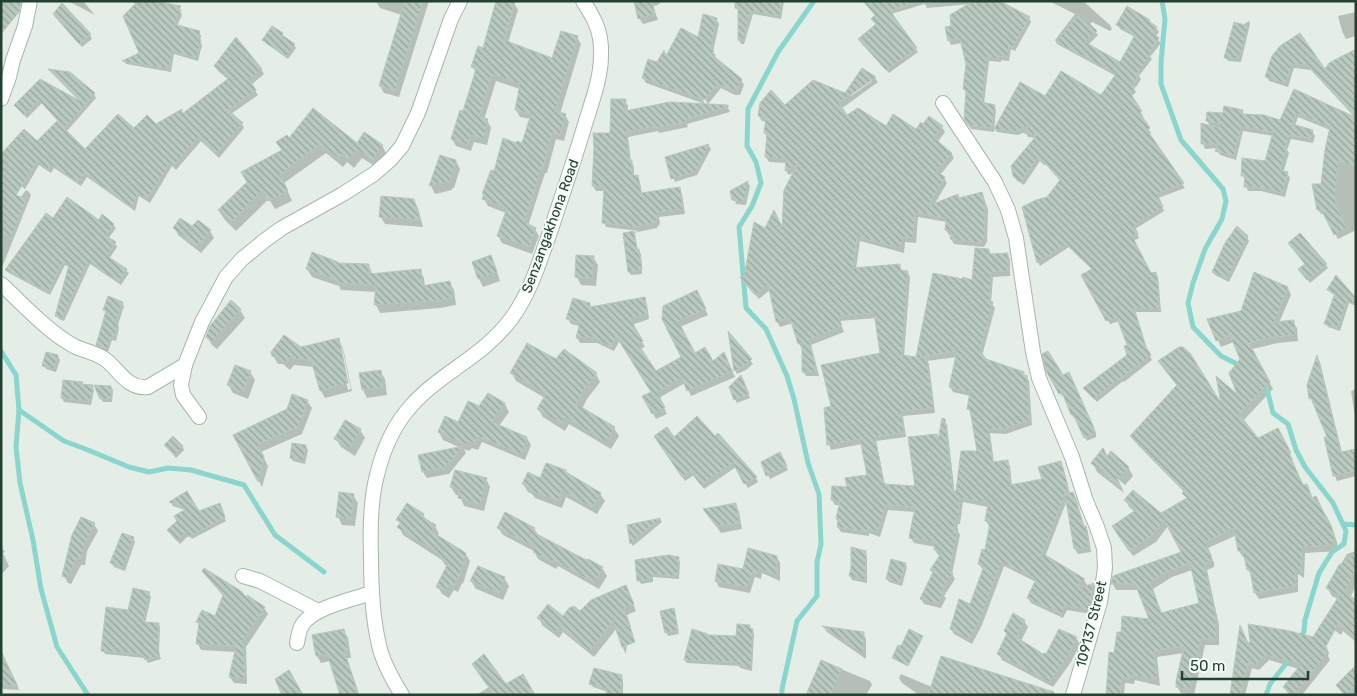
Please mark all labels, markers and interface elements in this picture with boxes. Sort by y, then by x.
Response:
street label: Senzangakhona Road [518,157,583,295]
street label: 109137 Street [1073,579,1111,669]
scale bar [1182,648,1308,680]
text: 50 m [1190,657,1225,675]

